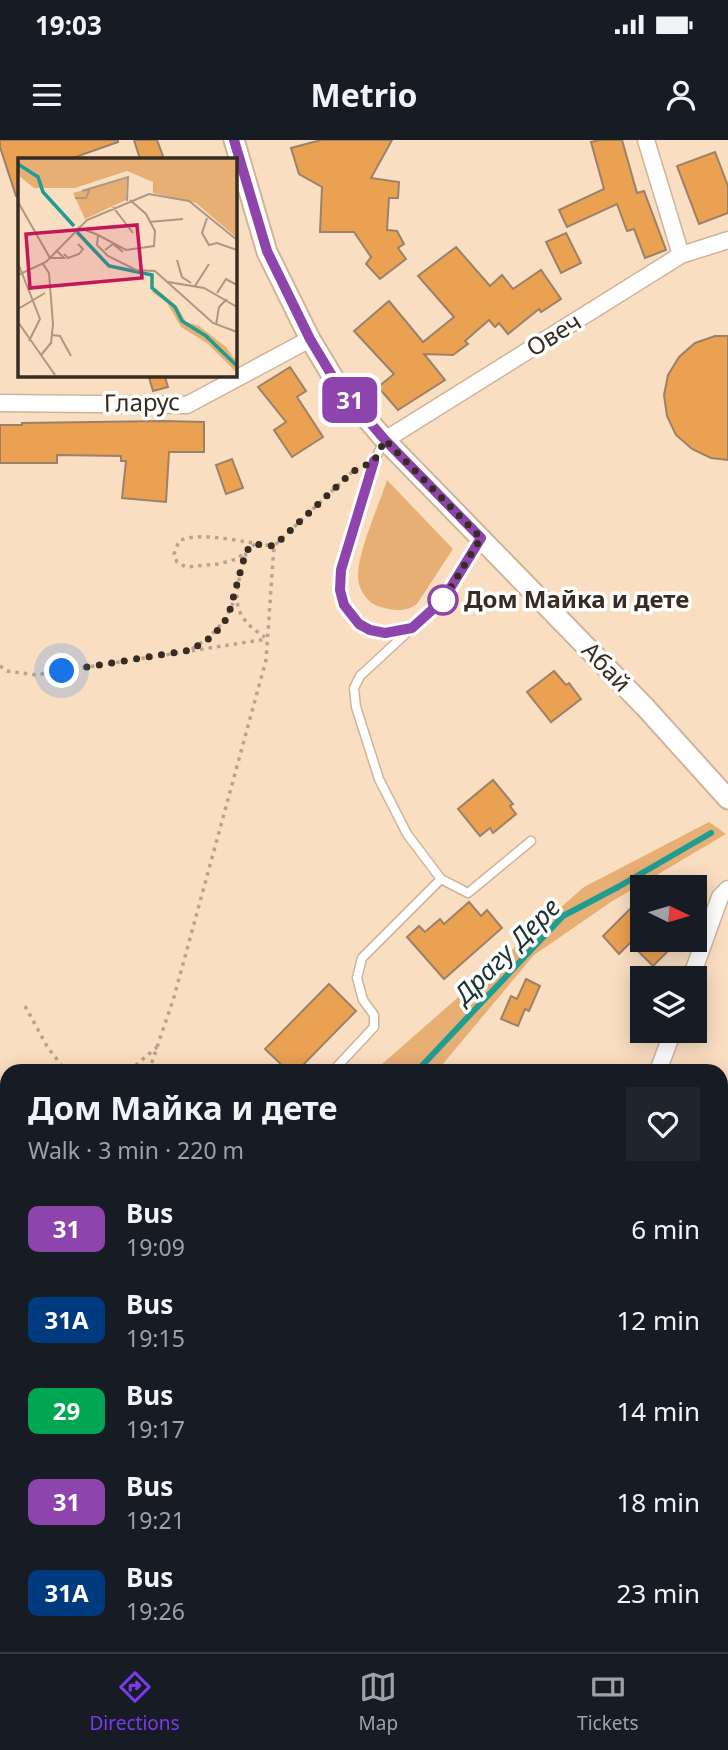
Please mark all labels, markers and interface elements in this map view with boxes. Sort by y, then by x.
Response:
text: 19:03 [35,7,102,43]
text: Metrio [310,73,418,116]
icon: menu [28,76,66,114]
icon: person [662,76,700,114]
inset map [18,158,236,376]
street label: Овеч [519,304,587,363]
line badge: 31 [318,377,382,423]
text: 31 [336,383,364,416]
street label: Гларус [104,384,180,419]
place label: Дом Майка и дете [464,582,689,615]
marker: Дом Майка и дете [428,585,458,615]
street label: Абай [575,634,639,698]
your location [44,653,79,688]
north arrow [630,875,707,952]
map controls [630,875,707,1043]
water label: Драгу Дере [443,889,568,1013]
button: layers [630,966,707,1043]
text: Дом Майка и дете [28,1085,338,1130]
button: heart [626,1087,700,1161]
text: Walk · 3 min · 220 m [28,1134,244,1166]
text: Bus [126,1195,173,1231]
text: 6 min [631,1211,700,1247]
text: 31 [53,1212,80,1245]
text: 19:09 [126,1231,185,1263]
text: Bus [126,1286,173,1322]
text: 12 min [616,1302,700,1338]
text: 31А [44,1303,89,1336]
text: 19:15 [126,1322,185,1354]
text: Bus [126,1377,173,1413]
text: 14 min [616,1393,700,1429]
text: 29 [53,1394,80,1427]
text: 19:17 [126,1413,185,1445]
text: Bus [126,1468,173,1504]
text: 18 min [616,1484,700,1520]
text: 31 [53,1485,80,1518]
text: 19:21 [126,1504,185,1536]
text: Bus [126,1559,173,1595]
text: 23 min [616,1575,700,1611]
text: 31А [44,1576,89,1609]
text: 19:26 [126,1595,185,1627]
tab: Directions [89,1668,180,1736]
tab: Map [359,1668,398,1736]
tab: Tickets [577,1668,639,1736]

